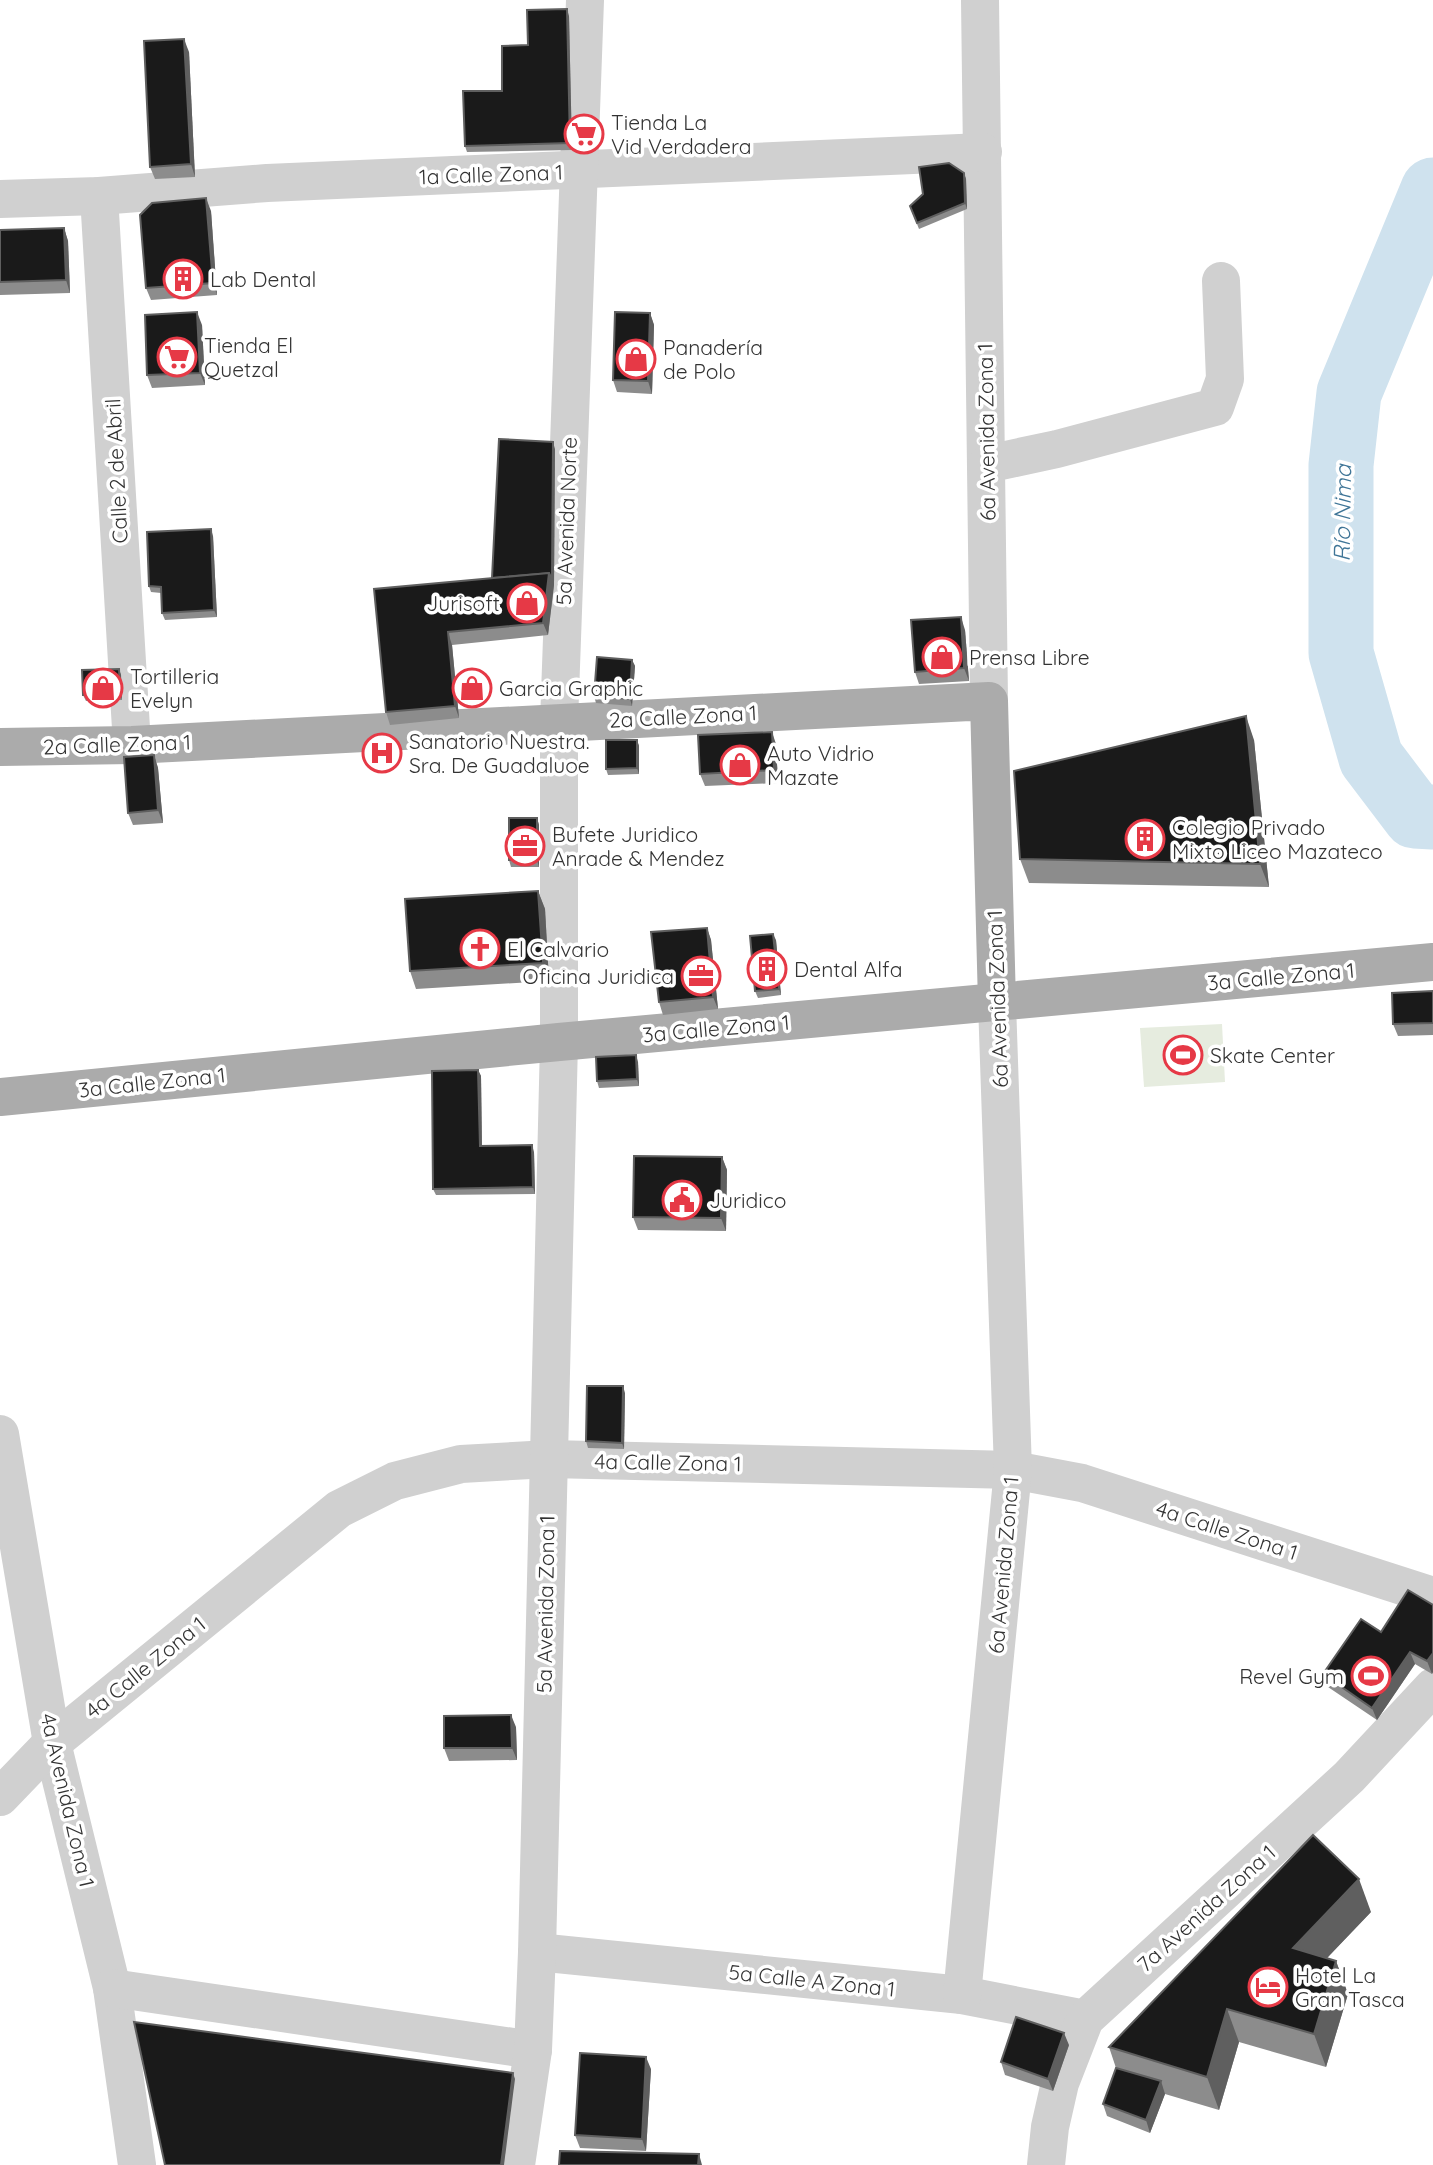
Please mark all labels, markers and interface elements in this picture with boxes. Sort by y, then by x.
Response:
place label: Tienda La Vid Verdadera [611,109,752,159]
supermarket icon: Tienda La Vid Verdadera [563,113,605,155]
street label: 1a Calle Zona 1 [418,158,564,190]
building icon: Lab Dental [162,258,204,300]
place label: Lab Dental [210,266,316,292]
place label: Tienda El Quetzal [204,332,293,382]
place label: Panadería de Polo [663,334,763,384]
supermarket icon: Tienda El Quetzal [156,336,198,378]
shop icon: Panadería de Polo [615,338,657,380]
street label: 6a Avenida Zona 1 [971,343,1001,521]
street label: Calle 2 de Abril [99,398,133,544]
street label: 5a Avenida Norte [550,436,582,606]
water label: Río Nima [1327,463,1357,562]
shop icon: Jurisoft [506,582,548,624]
place label: Jurisoft [426,590,500,616]
shop icon: Prensa Libre [921,636,963,678]
place label: Prensa Libre [969,644,1090,670]
place label: Tortilleria Evelyn [130,663,219,713]
shop icon: Tortilleria Evelyn [82,667,124,709]
shop icon: Garcia Graphic [451,667,493,709]
place label: Garcia Graphic [499,675,643,701]
street label: 2a Calle Zona 1 [608,699,758,733]
street label: 2a Calle Zona 1 [43,728,191,760]
place label: Sanatorio Nuestra. Sra. De Guadaluoe [409,728,590,778]
hospital icon: Sanatorio Nuestra. Sra. De Guadaluoe [361,732,403,774]
place label: Auto Vidrio Mazate [767,740,874,790]
shop icon: Auto Vidrio Mazate [719,744,761,786]
place label: Colegio Privado Mixto Liceo Mazateco [1172,814,1383,864]
building icon: Colegio Privado Mixto Liceo Mazateco [1124,818,1166,860]
place label: Bufete Juridico Anrade & Mendez [552,821,725,871]
office icon: Bufete Juridico Anrade & Mendez [504,825,546,867]
street label: 6a Avenida Zona 1 [981,910,1013,1088]
church icon: El Calvario [459,928,501,970]
place label: El Calvario [507,936,609,962]
building icon: Dental Alfa [746,948,788,990]
office icon: Oficina Juridica [680,955,722,997]
place label: Dental Alfa [794,956,902,982]
street label: 3a Calle Zona 1 [1206,957,1356,995]
place label: Oficina Juridica [523,963,674,989]
street label: 3a Calle Zona 1 [641,1009,791,1047]
sports icon: Skate Center [1162,1034,1204,1076]
place label: Skate Center [1210,1042,1335,1068]
street label: 3a Calle Zona 1 [77,1061,227,1103]
public building icon: Juridico [661,1179,703,1221]
place label: Juridico [709,1187,786,1213]
street label: 4a Calle Zona 1 [594,1448,742,1476]
street label: 6a Avenida Zona 1 [982,1475,1024,1655]
street label: 4a Calle Zona 1 [1153,1495,1301,1565]
street label: 5a Avenida Zona 1 [530,1515,560,1693]
street label: 4a Calle Zona 1 [80,1610,210,1724]
sports icon: Revel Gym [1350,1655,1392,1697]
place label: Revel Gym [1239,1663,1344,1689]
street label: 4a Avenida Zona 1 [35,1711,101,1889]
street label: 7a Avenida Zona 1 [1131,1839,1281,1977]
street label: 5a Calle A Zona 1 [728,1958,896,2002]
place label: Hotel La Gran Tasca [1295,1962,1405,2012]
hotel icon: Hotel La Gran Tasca [1247,1966,1289,2008]

